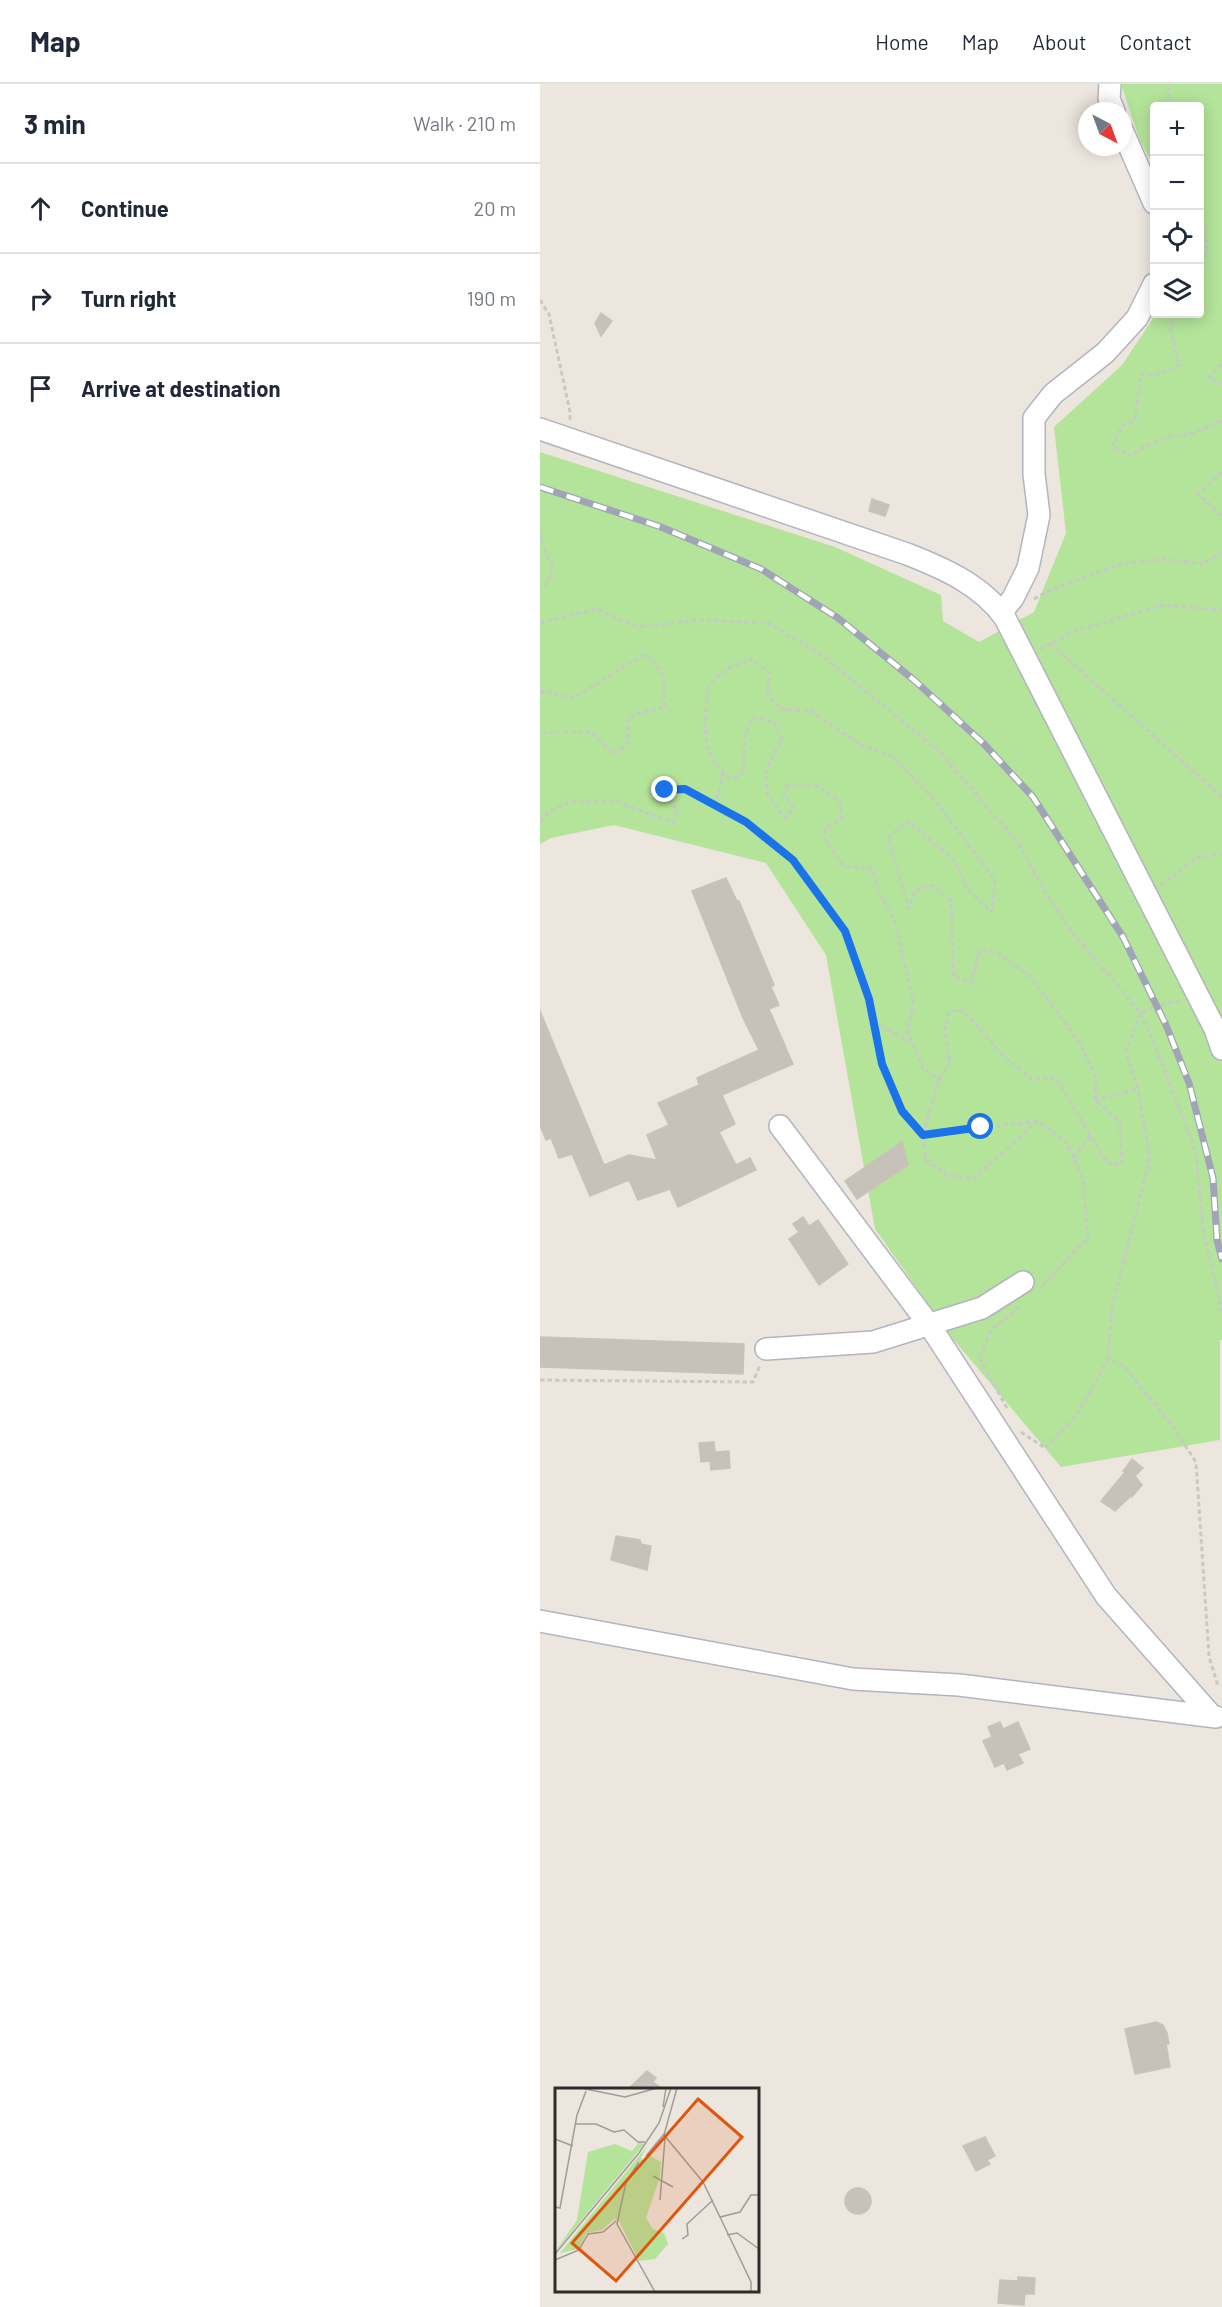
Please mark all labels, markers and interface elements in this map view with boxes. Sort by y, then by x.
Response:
text: Map [30,24,81,58]
text: Home [875,29,929,54]
text: Map [962,29,999,54]
text: About [1032,29,1087,54]
text: Contact [1120,29,1192,54]
north arrow [1078,102,1132,156]
map controls [1150,102,1204,318]
button: + [1150,102,1204,156]
text: 3 min [24,108,86,139]
text: Walk · 210 m [413,111,516,135]
button: − [1150,156,1204,210]
icon: ahead [24,192,57,225]
text: Continue [81,195,169,221]
text: 20 m [473,196,516,220]
button: locate [1150,210,1204,264]
button: layers [1150,264,1204,318]
icon: right [24,282,57,315]
text: Turn right [81,285,176,311]
text: 190 m [467,286,516,310]
icon: arrive [24,372,57,405]
text: Arrive at destination [81,375,280,401]
route end [651,776,677,802]
route start [967,1113,993,1139]
inset map [555,2088,759,2292]

